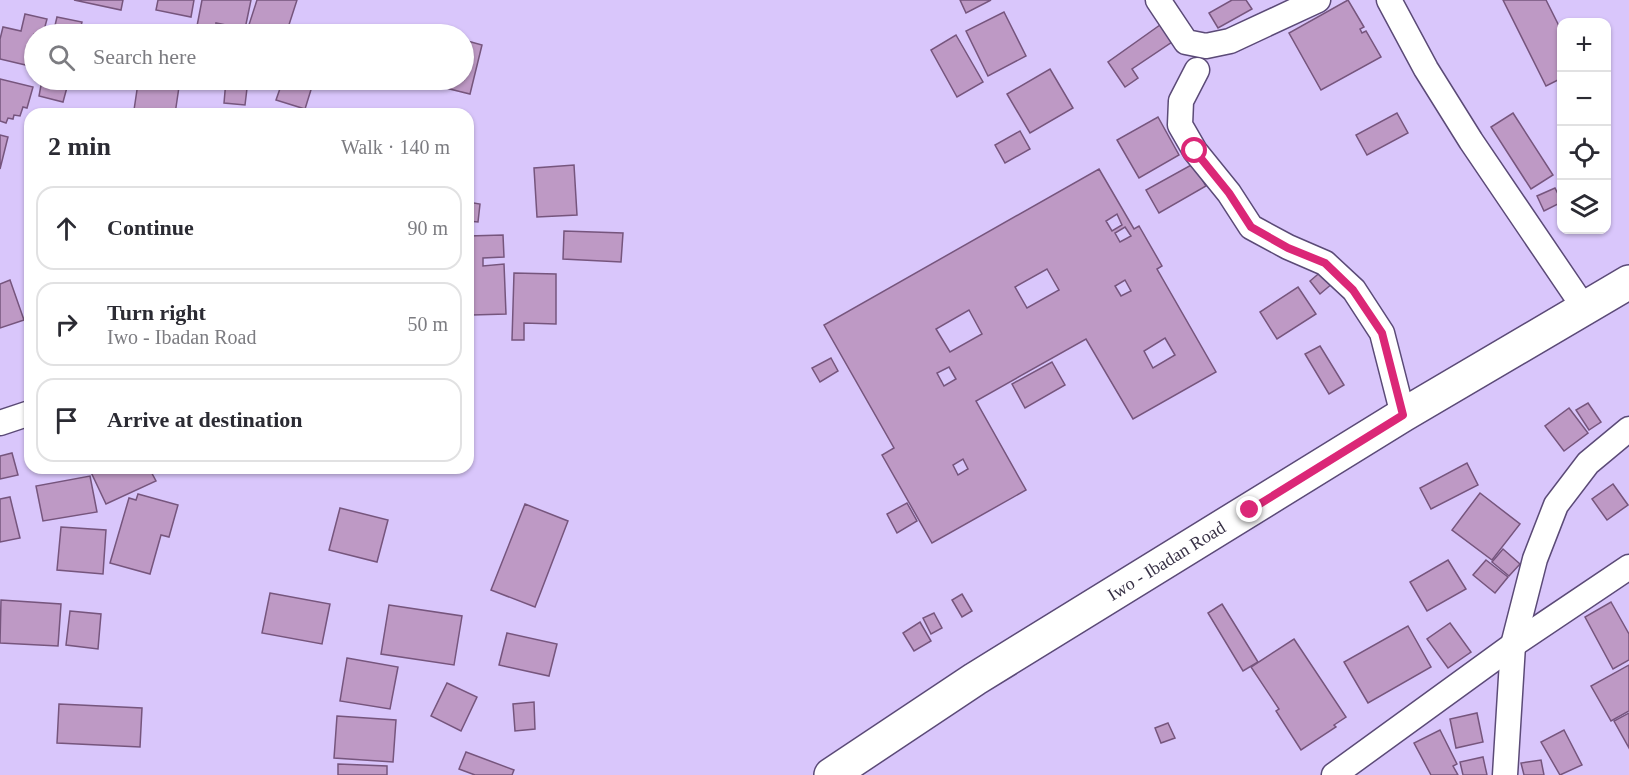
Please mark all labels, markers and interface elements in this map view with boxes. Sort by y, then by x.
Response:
map controls [1557,18,1611,234]
button: + [1557,18,1611,72]
search box [24,24,474,90]
icon: search [45,41,78,74]
text: Search here [93,44,196,69]
button: − [1557,72,1611,126]
button: locate [1557,126,1611,180]
text: 2 min [48,132,111,161]
text: Walk · 140 m [341,136,450,158]
route start [1181,137,1207,163]
button: layers [1557,180,1611,234]
icon: ahead [50,212,83,245]
text: Continue [107,215,194,240]
text: 90 m [407,217,448,239]
text: Turn right [107,300,206,325]
icon: right [50,308,83,341]
text: 50 m [407,313,448,335]
text: Iwo - Ibadan Road [107,326,256,348]
icon: arrive [50,404,83,437]
text: Arrive at destination [107,407,303,432]
route end [1236,496,1262,522]
street label: Iwo - Ibadan Road [1104,517,1229,605]

